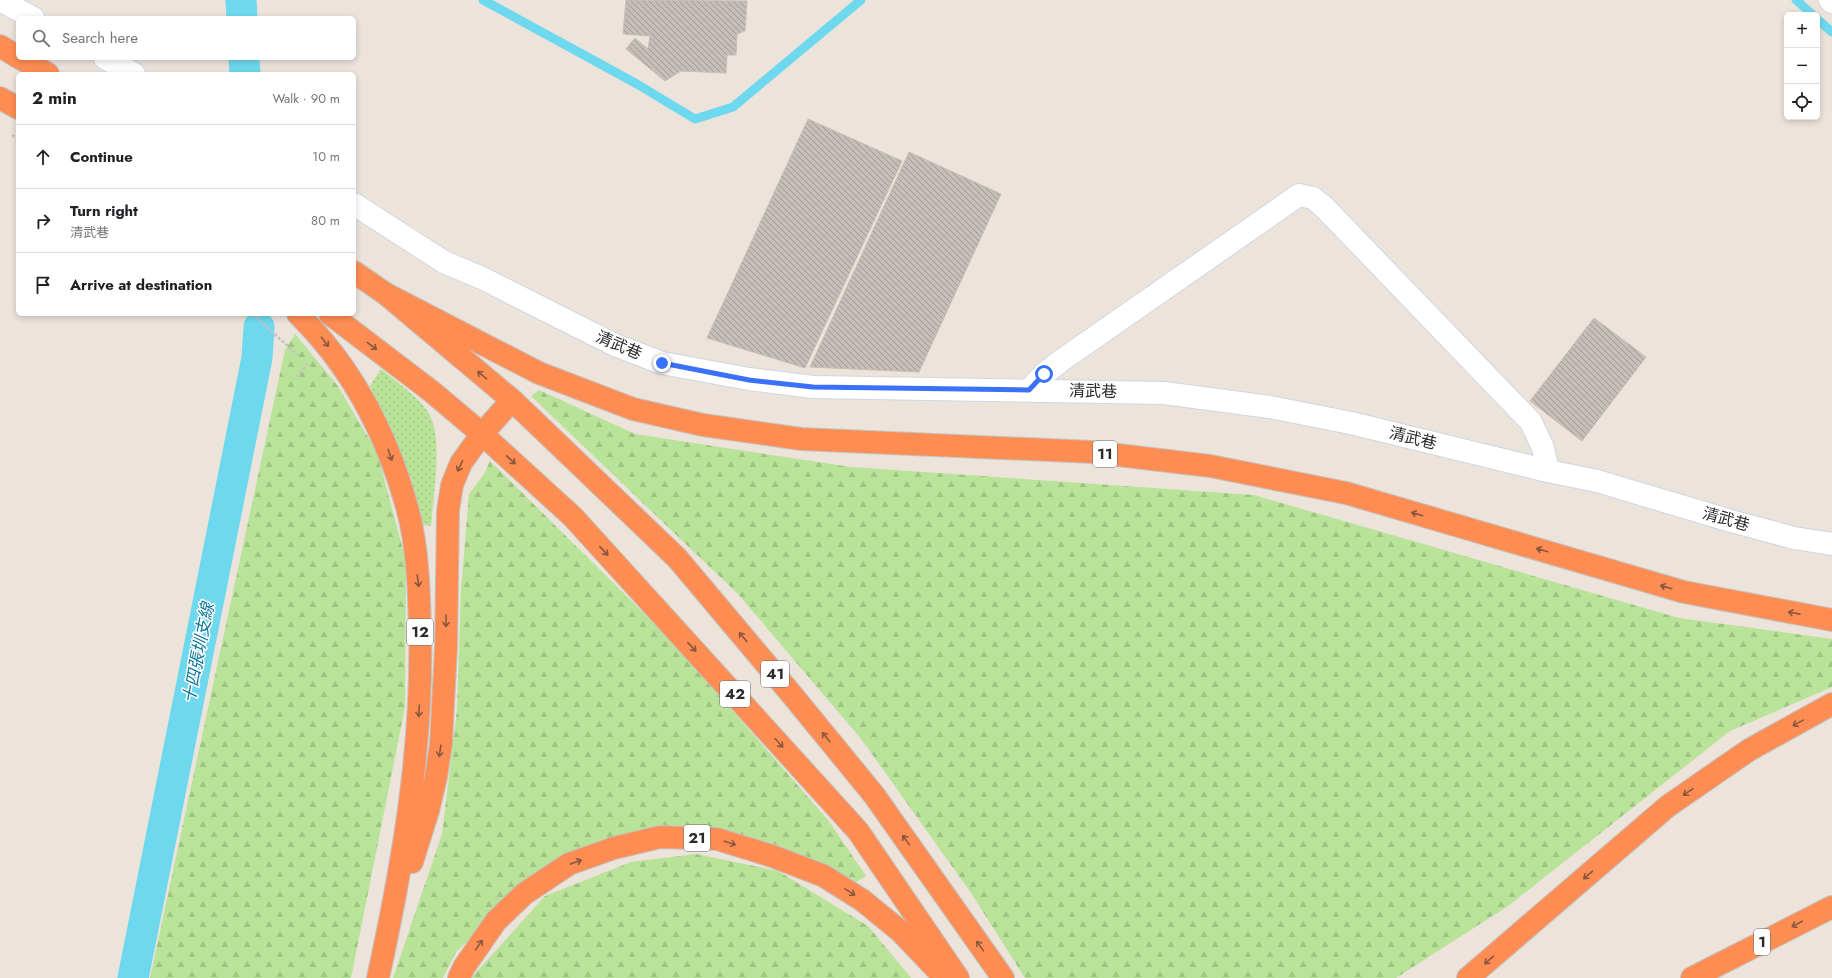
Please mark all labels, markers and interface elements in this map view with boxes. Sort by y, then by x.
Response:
map controls [1784,12,1820,120]
button: + [1784,12,1820,48]
search box [16,16,356,60]
icon: search [30,27,52,49]
text: Search here [62,27,138,49]
button: − [1784,48,1820,84]
button: locate [1784,84,1820,120]
text: 2 min [32,86,77,110]
text: Walk · 90 m [272,89,340,108]
icon: ahead [32,146,54,168]
text: Continue [70,146,133,168]
text: 10 m [312,147,340,166]
text: Turn right [70,200,138,222]
icon: right [32,210,54,232]
text: 80 m [311,211,340,230]
text: 清武巷 [70,223,109,242]
icon: arrive [32,274,54,296]
text: Arrive at destination [70,274,212,296]
street label: 清武巷 [592,325,646,365]
one-way arrow [321,337,329,348]
one-way arrow [367,342,378,350]
route end [653,354,671,372]
route start [1035,365,1053,383]
one-way arrow [477,370,487,379]
street label: 清武巷 [1069,379,1117,403]
street label: 清武巷 [1387,421,1439,455]
road number: 11 [1093,441,1117,467]
one-way arrow [386,448,394,460]
one-way arrow [506,455,516,465]
one-way arrow [456,459,464,471]
street label: 清武巷 [1700,501,1752,537]
one-way arrow [1411,510,1424,517]
one-way arrow [599,546,609,556]
one-way arrow [1535,546,1548,553]
one-way arrow [414,574,422,587]
one-way arrow [1660,583,1673,590]
water label: 十四張圳支線 [176,599,220,705]
one-way arrow [1788,608,1801,616]
one-way arrow [442,614,450,627]
road number: 12 [407,619,433,645]
one-way arrow [739,631,748,642]
one-way arrow [687,642,697,652]
road number: 41 [761,661,789,687]
road number: 42 [720,681,750,707]
one-way arrow [415,704,422,717]
one-way arrow [1792,719,1804,727]
one-way arrow [822,731,831,742]
one-way arrow [775,738,784,748]
one-way arrow [436,744,444,757]
one-way arrow [1683,788,1694,796]
road number: 21 [684,825,710,851]
one-way arrow [902,834,910,845]
one-way arrow [723,840,736,847]
one-way arrow [570,857,582,865]
one-way arrow [1582,870,1593,879]
one-way arrow [844,888,855,896]
one-way arrow [1792,921,1804,929]
road number: 1 [1754,929,1770,955]
one-way arrow [475,940,483,951]
one-way arrow [976,941,984,952]
one-way arrow [1484,955,1495,964]

